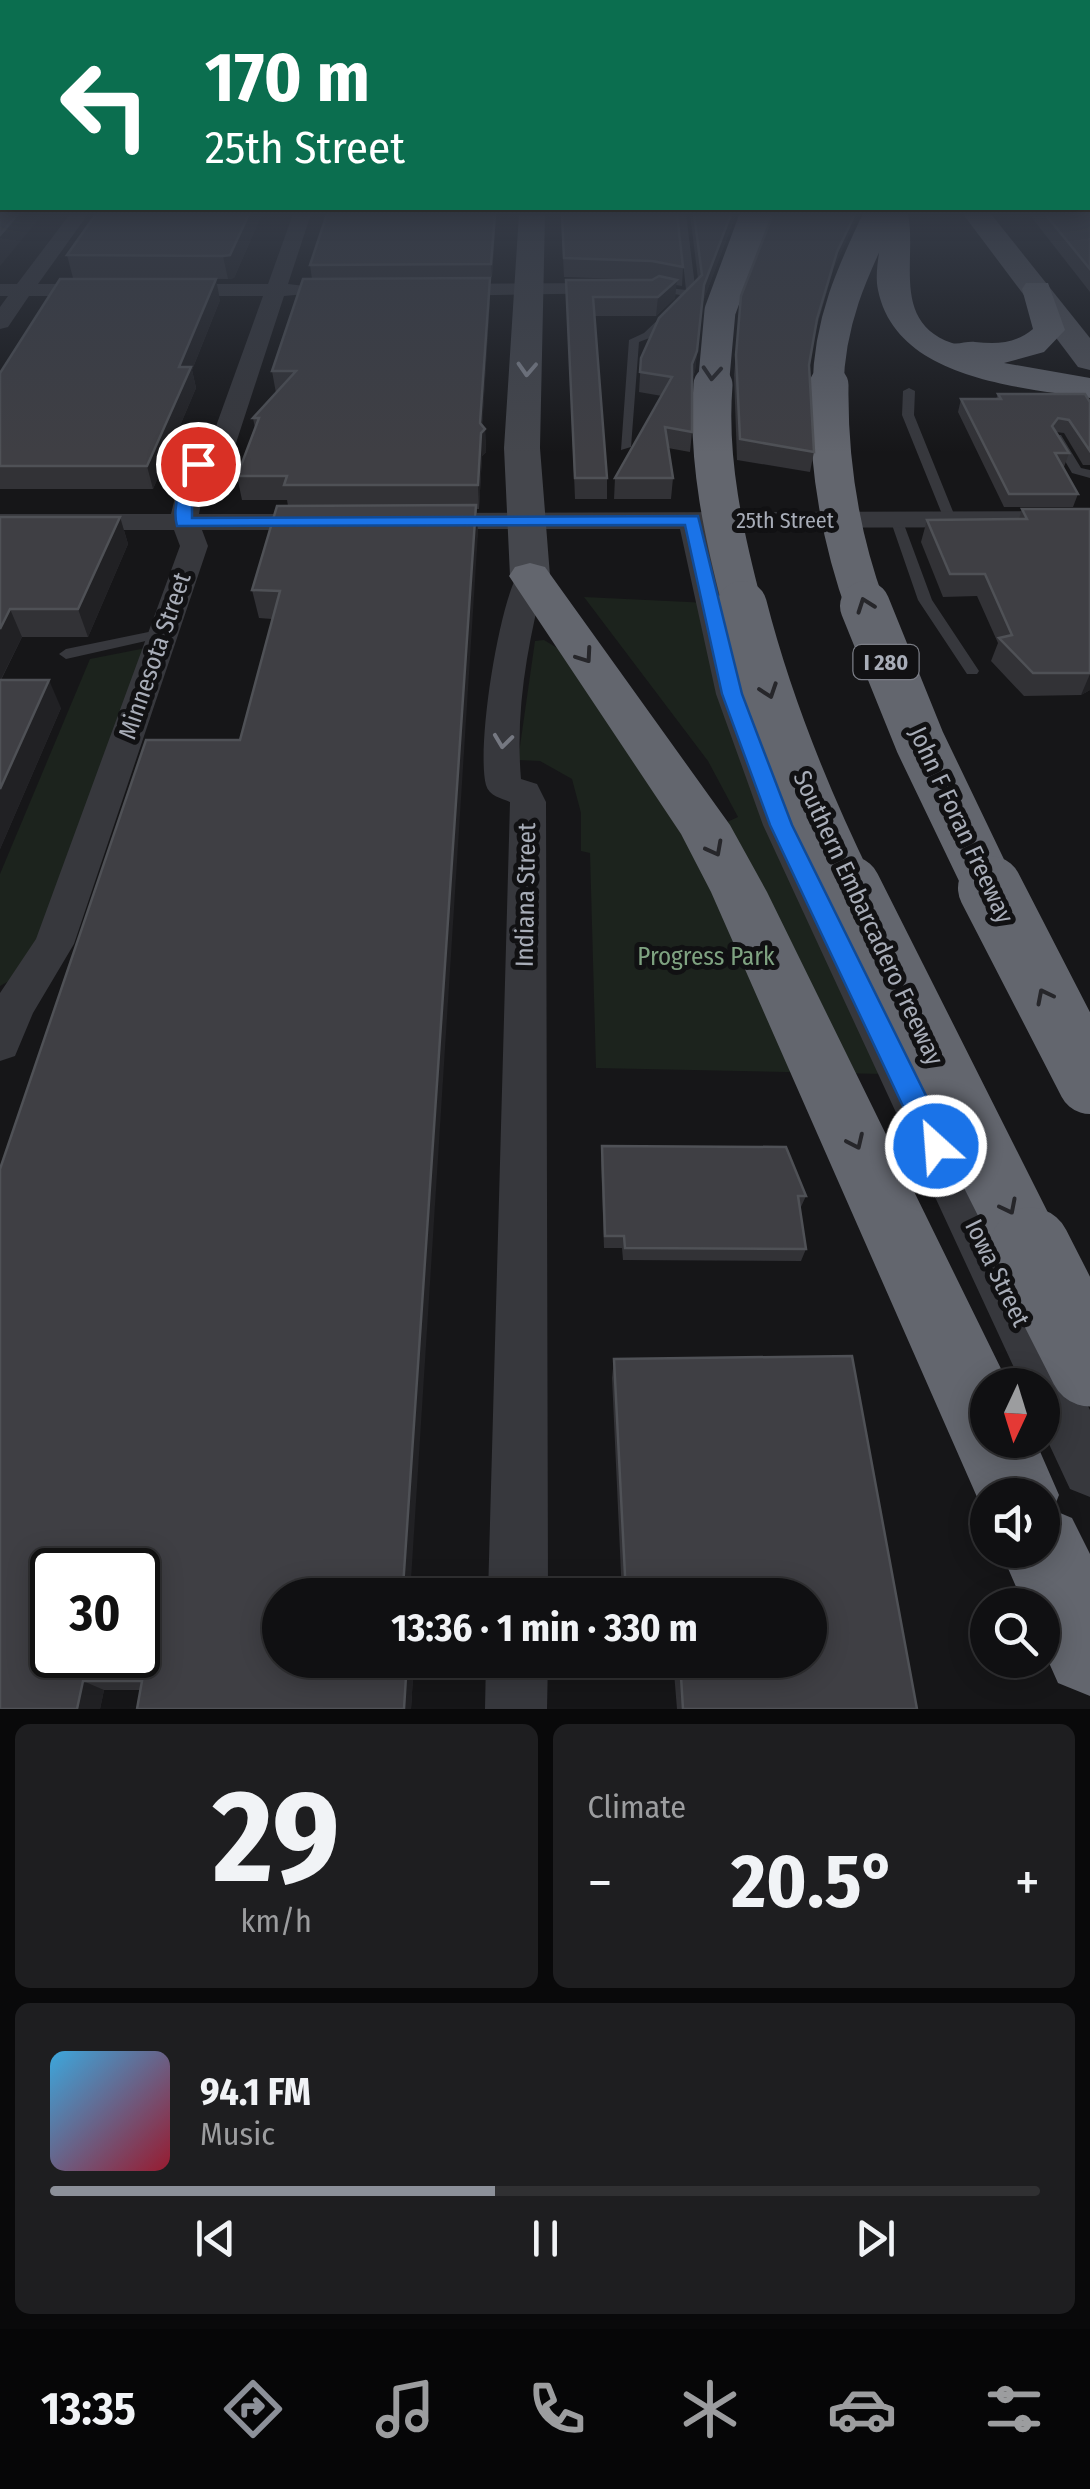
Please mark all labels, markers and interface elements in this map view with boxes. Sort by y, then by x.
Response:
text: 170 m [205,36,370,120]
icon: left [40,40,170,170]
text: 25th Street [205,121,405,175]
one-way arrow [517,361,538,377]
one-way arrow [702,366,723,382]
pin [156,422,241,507]
icon: arrive [171,437,226,492]
street label: 25th Street [736,507,835,534]
street label: Minnesota Street [112,568,198,743]
one-way arrow [857,597,877,615]
one-way arrow [573,645,591,663]
road number: I 280 [854,645,918,679]
one-way arrow [757,681,778,698]
street label: John F Foran Freeway [902,722,1020,928]
one-way arrow [493,733,514,749]
street label: Southern Embarcadero Freeway [786,766,950,1070]
street label: Indiana Street [510,822,542,967]
one-way arrow [703,838,723,856]
park label: Progress Park [637,942,775,972]
one-way arrow [1037,988,1056,1006]
position arrow [884,1094,988,1198]
one-way arrow [843,1132,863,1150]
one-way arrow [997,1197,1016,1215]
street label: Iowa Street [958,1215,1036,1332]
north arrow [970,1368,1060,1458]
map controls [970,1368,1060,1678]
button: sound [970,1478,1060,1568]
speed limit sign: 30 [30,1548,160,1678]
button: search [970,1588,1060,1678]
text: 13:36 · 1 min · 330 m [391,1605,698,1651]
text: 29 [213,1759,340,1915]
text: Climate [588,1788,686,1826]
text: 20.5° [731,1837,896,1927]
text: − [588,1850,612,1916]
text: + [1015,1850,1040,1916]
text: km/h [241,1902,312,1940]
text: 94.1 FM [200,2069,311,2115]
text: Music [200,2115,275,2153]
icon: previous [188,2211,243,2266]
icon: pause [518,2211,573,2266]
icon: next [848,2211,903,2266]
icon: directions [218,2374,288,2444]
icon: music [370,2374,440,2444]
icon: phone [522,2374,592,2444]
icon: climate [675,2374,745,2444]
icon: car [827,2374,897,2444]
icon: filters [979,2374,1049,2444]
text: 13:35 [41,2382,136,2436]

